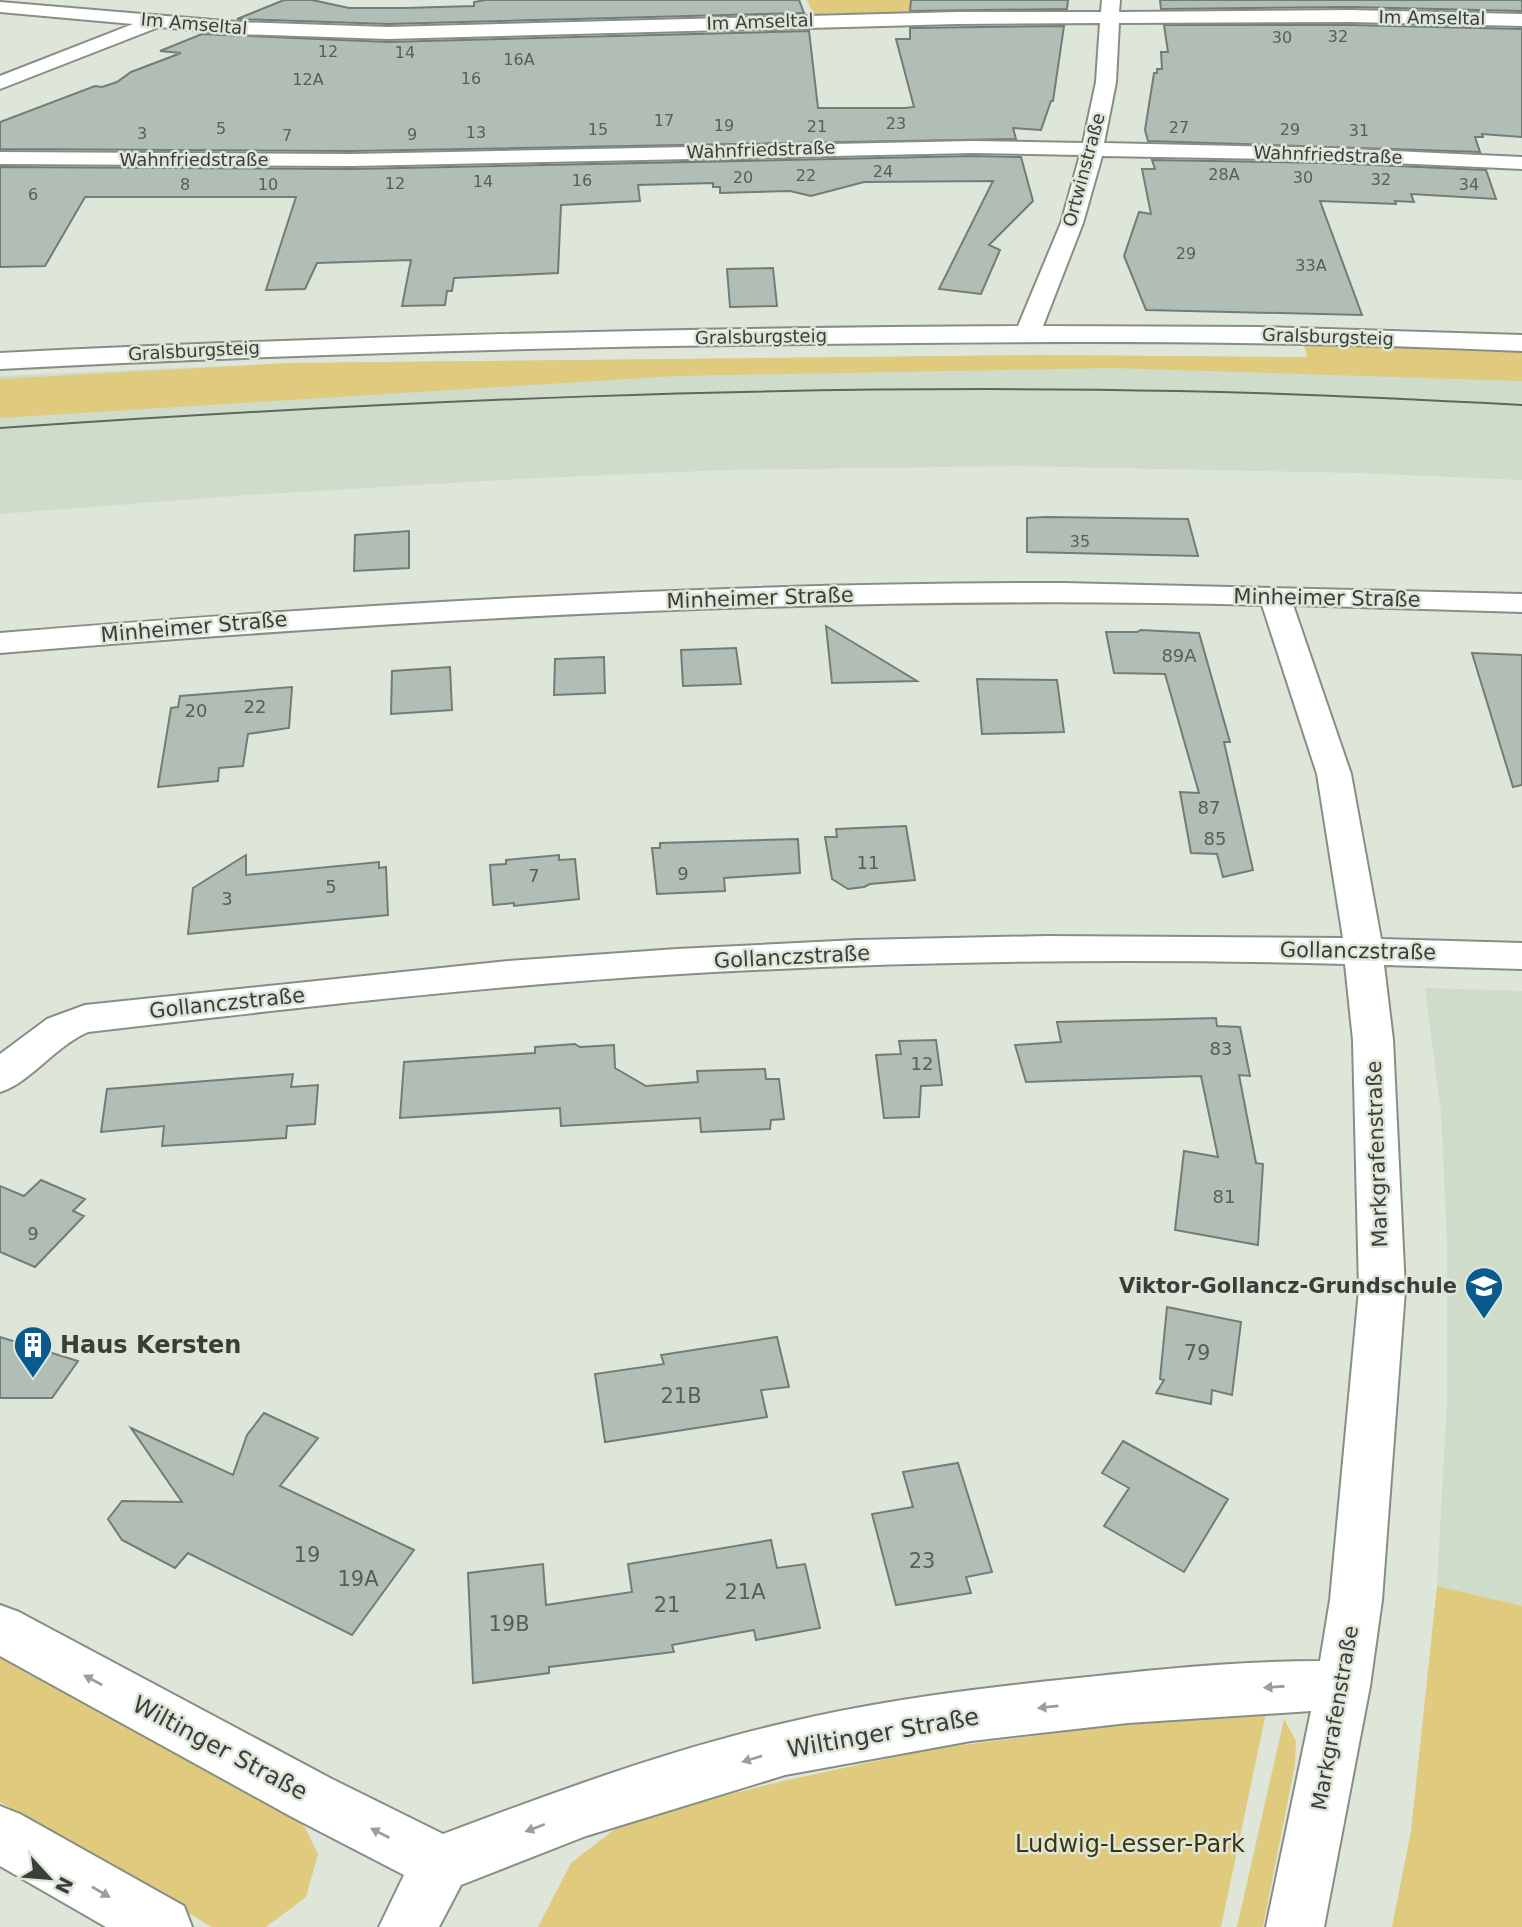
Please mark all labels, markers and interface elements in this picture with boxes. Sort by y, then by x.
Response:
street label: Im Amseltal [1378,6,1486,29]
street label: Im Amseltal [140,8,248,39]
street label: Im Amseltal [706,9,814,34]
house number: 32 [1328,27,1348,46]
house number: 30 [1272,28,1292,47]
house number: 12 [318,42,338,61]
house number: 14 [395,43,415,62]
house number: 16A [503,50,535,69]
house number: 16 [461,69,481,88]
house number: 12A [292,70,324,89]
house number: 17 [654,111,674,130]
street label: Ortwinstraße [1058,111,1109,229]
house number: 23 [886,114,906,133]
house number: 19 [714,116,734,135]
house number: 21 [807,117,827,136]
house number: 27 [1169,118,1189,137]
house number: 5 [216,119,226,138]
house number: 15 [588,120,608,139]
house number: 29 [1280,120,1300,139]
house number: 31 [1349,121,1369,140]
house number: 13 [466,123,486,142]
house number: 3 [137,124,147,143]
house number: 9 [407,125,417,144]
house number: 7 [282,126,292,145]
street label: Wahnfriedstraße [686,136,836,163]
street label: Wahnfriedstraße [1253,141,1403,168]
street label: Wahnfriedstraße [119,149,269,170]
house number: 24 [873,162,893,181]
house number: 28A [1208,165,1240,184]
house number: 22 [796,166,816,185]
house number: 20 [733,168,753,187]
house number: 30 [1293,168,1313,187]
house number: 32 [1371,170,1391,189]
house number: 16 [572,171,592,190]
house number: 14 [473,172,493,191]
house number: 12 [385,174,405,193]
house number: 8 [180,175,190,194]
house number: 10 [258,175,278,194]
house number: 34 [1459,175,1479,194]
house number: 6 [28,185,38,204]
house number: 29 [1176,244,1196,263]
house number: 33A [1295,256,1327,275]
street label: Gralsburgsteig [1262,324,1394,349]
street label: Gralsburgsteig [695,325,827,348]
street label: Gralsburgsteig [127,337,260,364]
house number: 35 [1070,532,1090,551]
street label: Minheimer Straße [666,583,854,613]
street label: Minheimer Straße [1233,584,1421,612]
street label: Minheimer Straße [100,607,288,647]
house number: 89A [1161,645,1197,666]
house number: 22 [244,696,266,717]
house number: 20 [185,700,207,721]
house number: 87 [1198,797,1220,818]
house number: 85 [1204,828,1226,849]
house number: 11 [857,852,879,873]
house number: 9 [677,863,689,884]
house number: 7 [528,865,540,886]
house number: 5 [325,876,337,897]
house number: 3 [221,888,233,909]
street label: Gollanczstraße [1280,938,1436,964]
street label: Gollanczstraße [713,941,871,973]
street label: Gollanczstraße [148,983,306,1023]
house number: 83 [1210,1038,1232,1059]
house number: 12 [911,1053,933,1074]
street label: Markgrafenstraße [1362,1060,1392,1248]
house number: 81 [1213,1186,1235,1207]
house number: 9 [27,1223,39,1244]
school or university icon: Viktor-Gollancz-Grundschule [1463,1265,1505,1320]
place label: Viktor-Gollancz-Grundschule [1119,1274,1457,1298]
building icon: Haus Kersten [12,1324,54,1379]
place label: Haus Kersten [60,1331,241,1359]
house number: 79 [1184,1341,1210,1365]
house number: 21B [660,1384,702,1408]
house number: 19 [294,1543,320,1567]
house number: 23 [909,1549,935,1573]
house number: 19A [337,1567,379,1591]
house number: 21A [724,1580,766,1604]
house number: 21 [654,1593,680,1617]
house number: 19B [488,1612,530,1636]
street label: Markgrafenstraße [1307,1624,1363,1812]
one-way arrow [83,1674,103,1686]
one-way arrow [1263,1682,1285,1693]
street label: Wiltinger Straße [128,1690,312,1806]
street label: Wiltinger Straße [785,1702,981,1764]
one-way arrow [1037,1702,1059,1713]
one-way arrow [741,1755,762,1765]
one-way arrow [524,1822,545,1833]
one-way arrow [370,1827,390,1838]
park label: Ludwig-Lesser-Park [1015,1830,1245,1858]
north arrow [14,1843,84,1913]
text: N [51,1873,78,1897]
one-way arrow [92,1886,111,1898]

